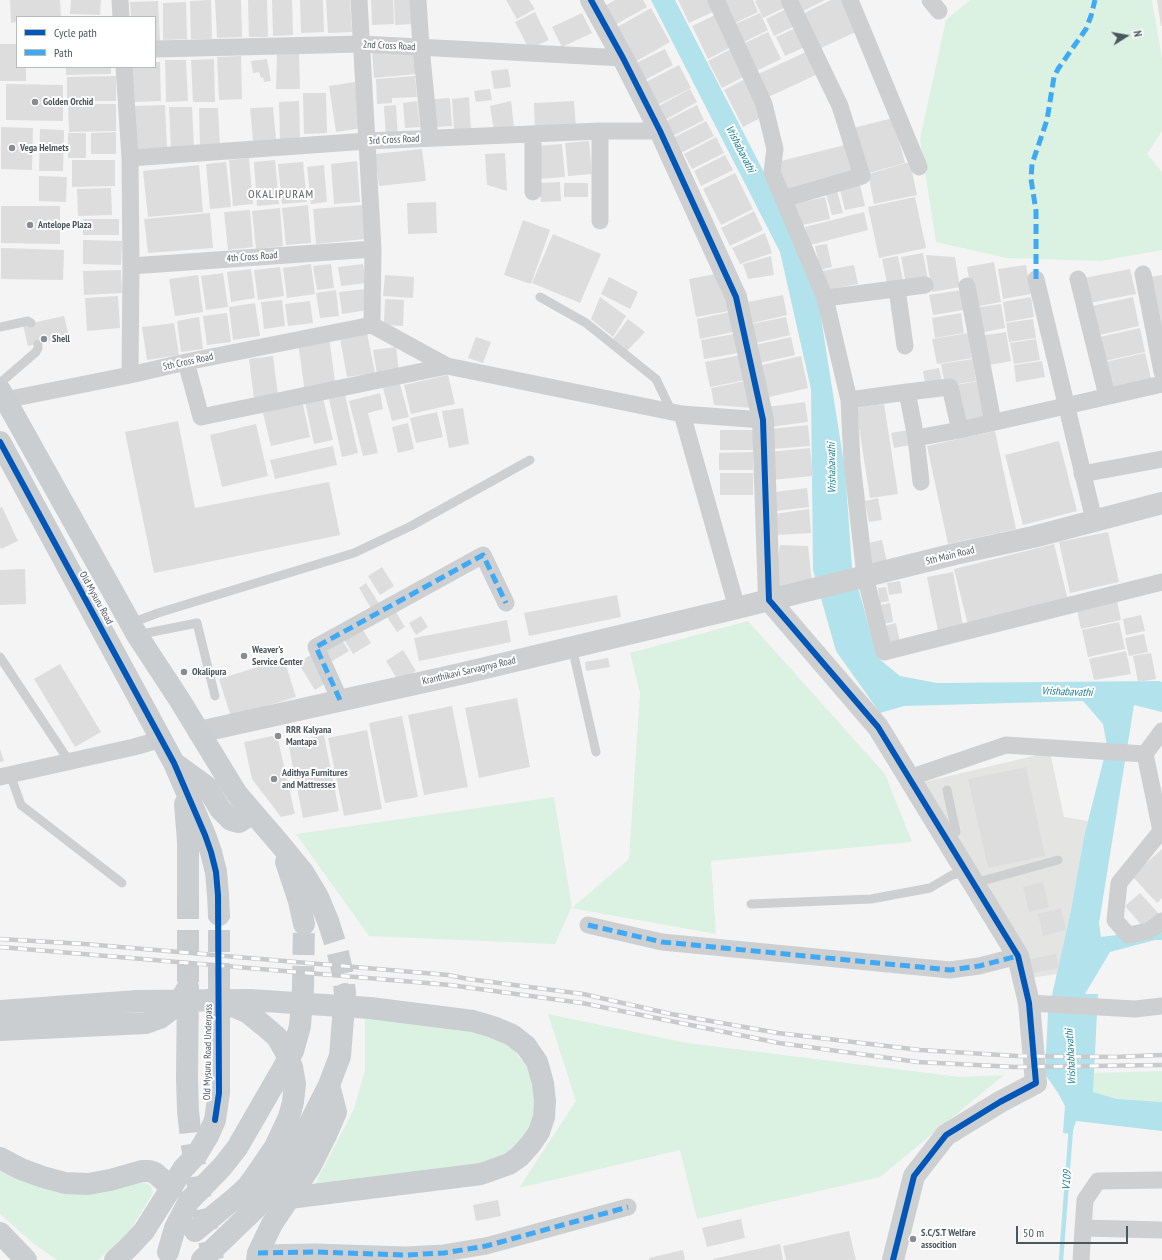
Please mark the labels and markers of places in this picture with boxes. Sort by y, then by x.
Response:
place label: Golden Orchid [43,96,93,108]
marker: Golden Orchid [30,97,40,107]
place label: Vega Helmets [20,142,69,154]
marker: Vega Helmets [7,143,17,153]
place label: Antelope Plaza [38,219,92,231]
marker: Antelope Plaza [25,220,35,230]
place label: Shell [52,333,70,345]
marker: Shell [39,334,49,344]
place label: Weaver's Service Center [252,644,303,668]
marker: Weaver's Service Center [239,651,249,661]
place label: Okalipura [192,666,226,678]
marker: Okalipura [179,667,189,677]
place label: RRR Kalyana Mantapa [286,724,331,748]
marker: RRR Kalyana Mantapa [273,731,283,741]
place label: Adithya Furnitures and Mattresses [282,767,348,790]
marker: Adithya Furnitures and Mattresses [269,774,279,784]
place label: S.C/S.T Welfare assocition [921,1227,976,1250]
marker: S.C/S.T Welfare assocition [908,1234,918,1244]

